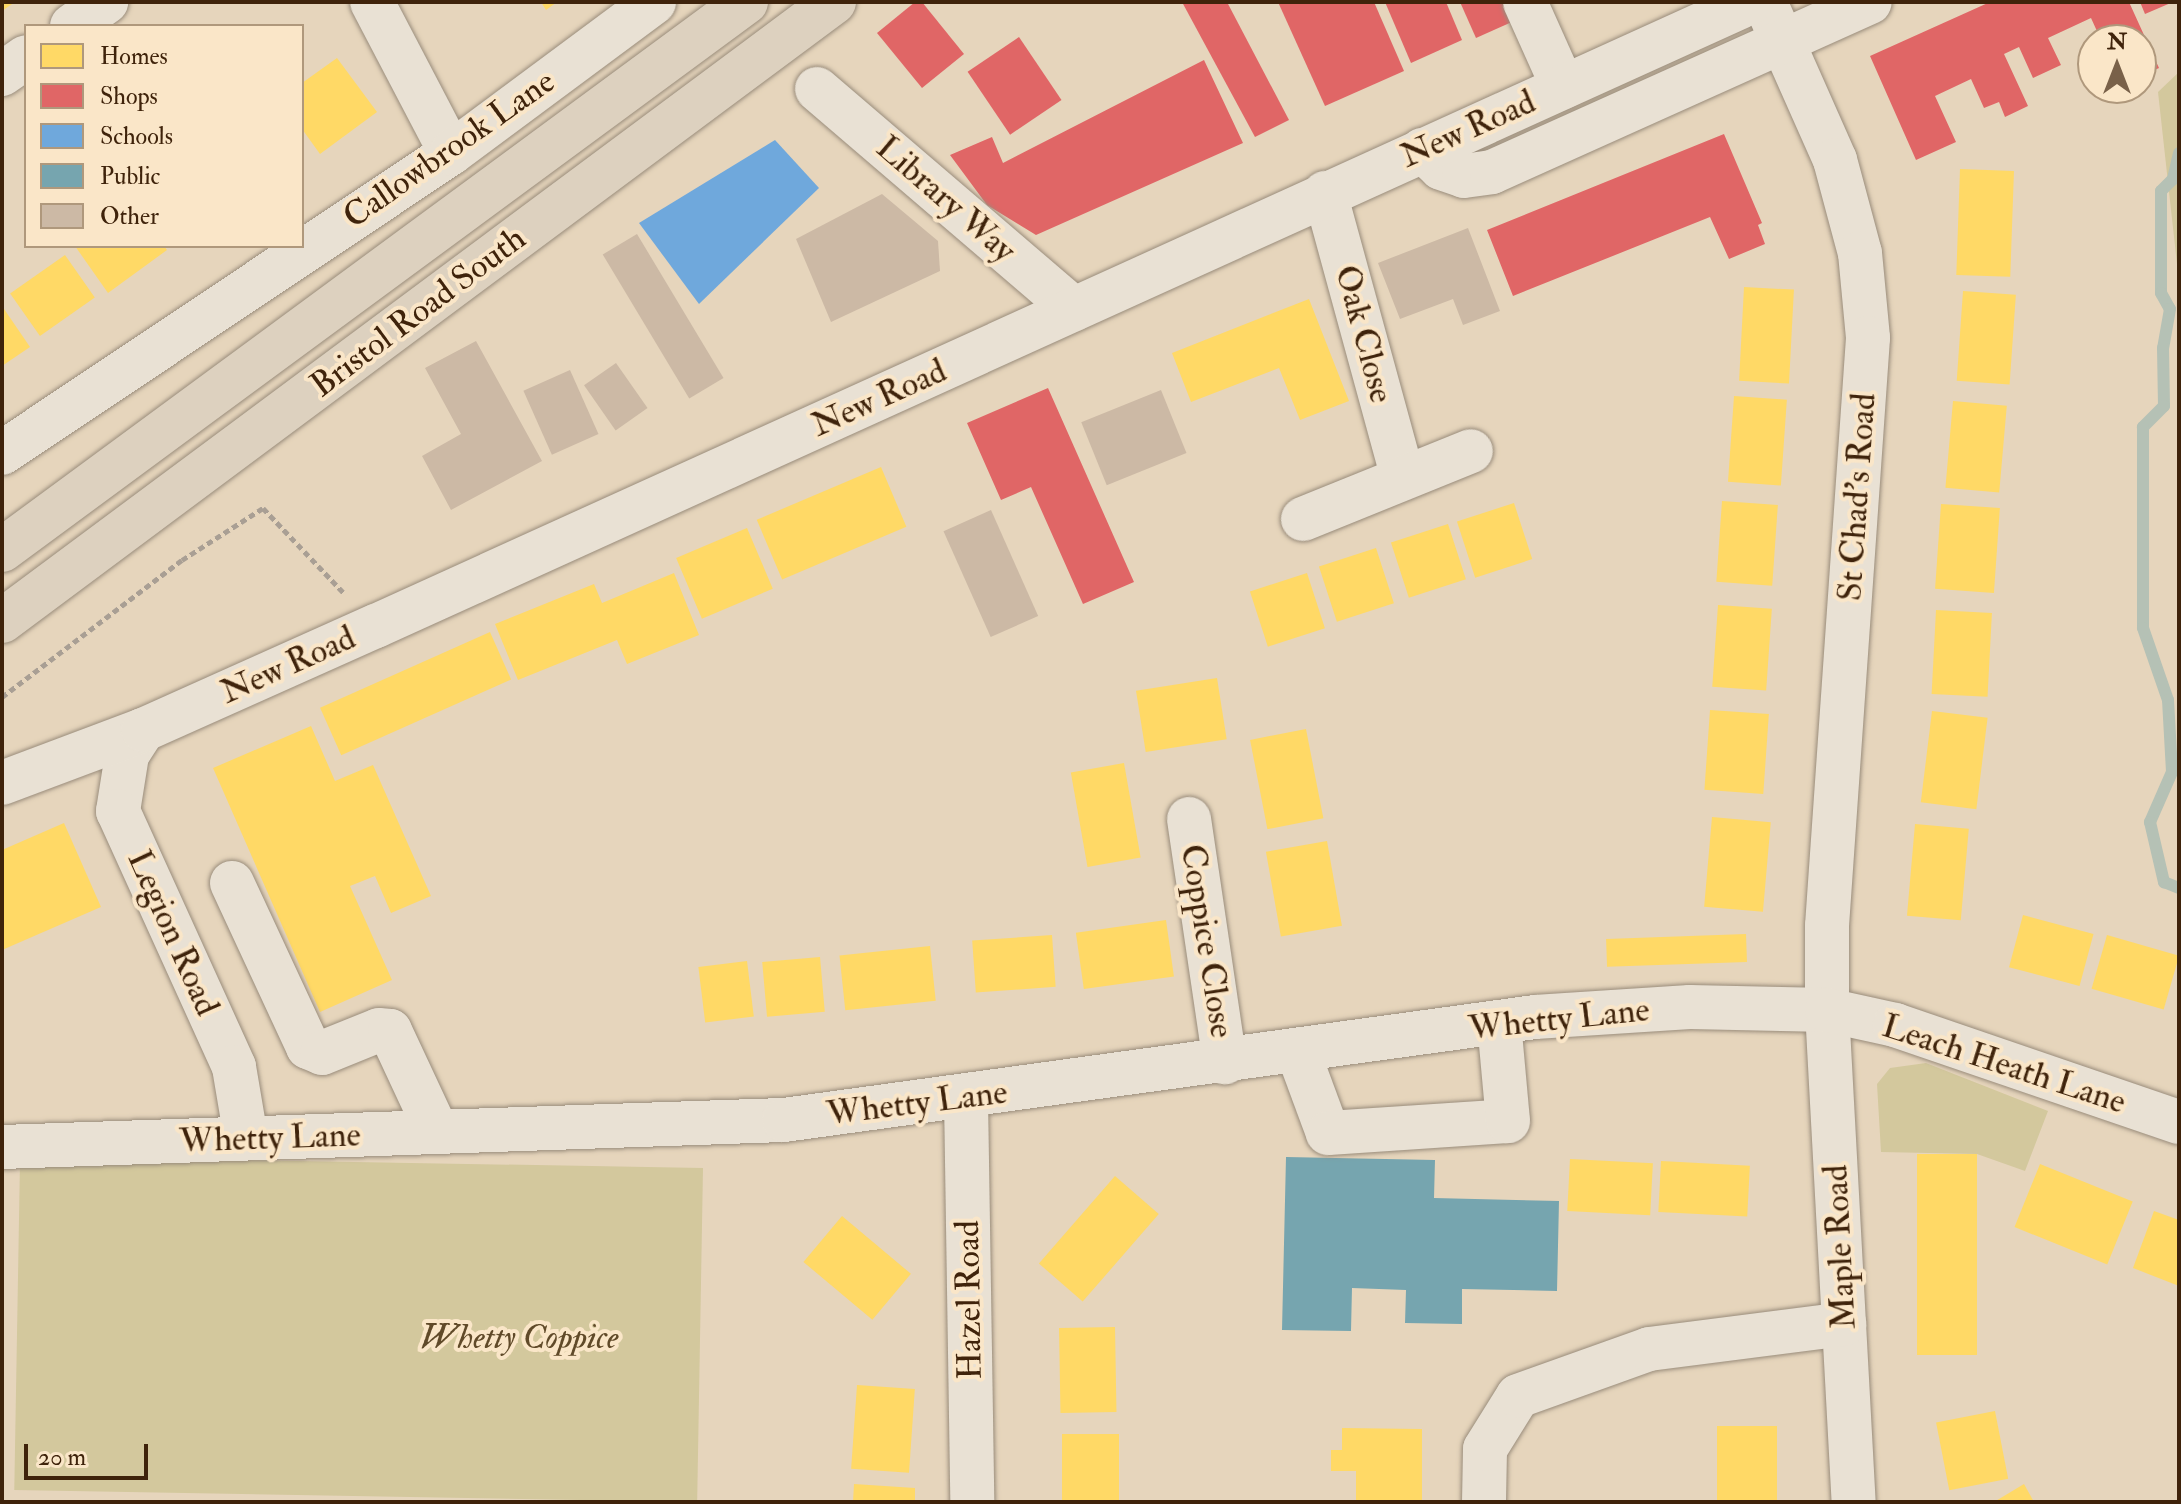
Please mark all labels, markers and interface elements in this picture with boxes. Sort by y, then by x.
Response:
legend [24,24,304,248]
north arrow [2077,24,2157,104]
text: N [2107,28,2127,56]
text: Homes [100,41,168,72]
street label: Callowbrook Lane [335,61,563,237]
text: Shops [100,81,158,112]
street label: New Road [1394,81,1542,177]
text: Schools [100,121,173,152]
street label: Library Way [868,127,1024,271]
text: Public [100,161,160,192]
text: Other [100,201,159,232]
street label: Bristol Road South [303,218,533,406]
street label: Oak Close [1326,261,1402,407]
street label: New Road [805,350,953,446]
street label: St Chad's Road [1829,392,1885,602]
street label: New Road [214,617,362,713]
street label: Coppice Close [1172,841,1242,1041]
street label: Legion Road [118,844,228,1022]
street label: Whetty Lane [1467,989,1651,1049]
street label: Leach Heath Lane [1877,1005,2131,1123]
street label: Whetty Lane [824,1072,1010,1134]
street label: Whetty Lane [179,1114,361,1162]
street label: Maple Road [1815,1164,1865,1330]
street label: Hazel Road [947,1220,991,1380]
park label: Whetty Coppice [420,1318,618,1358]
scale bar [28,1428,152,1478]
text: 20 m [38,1442,86,1473]

